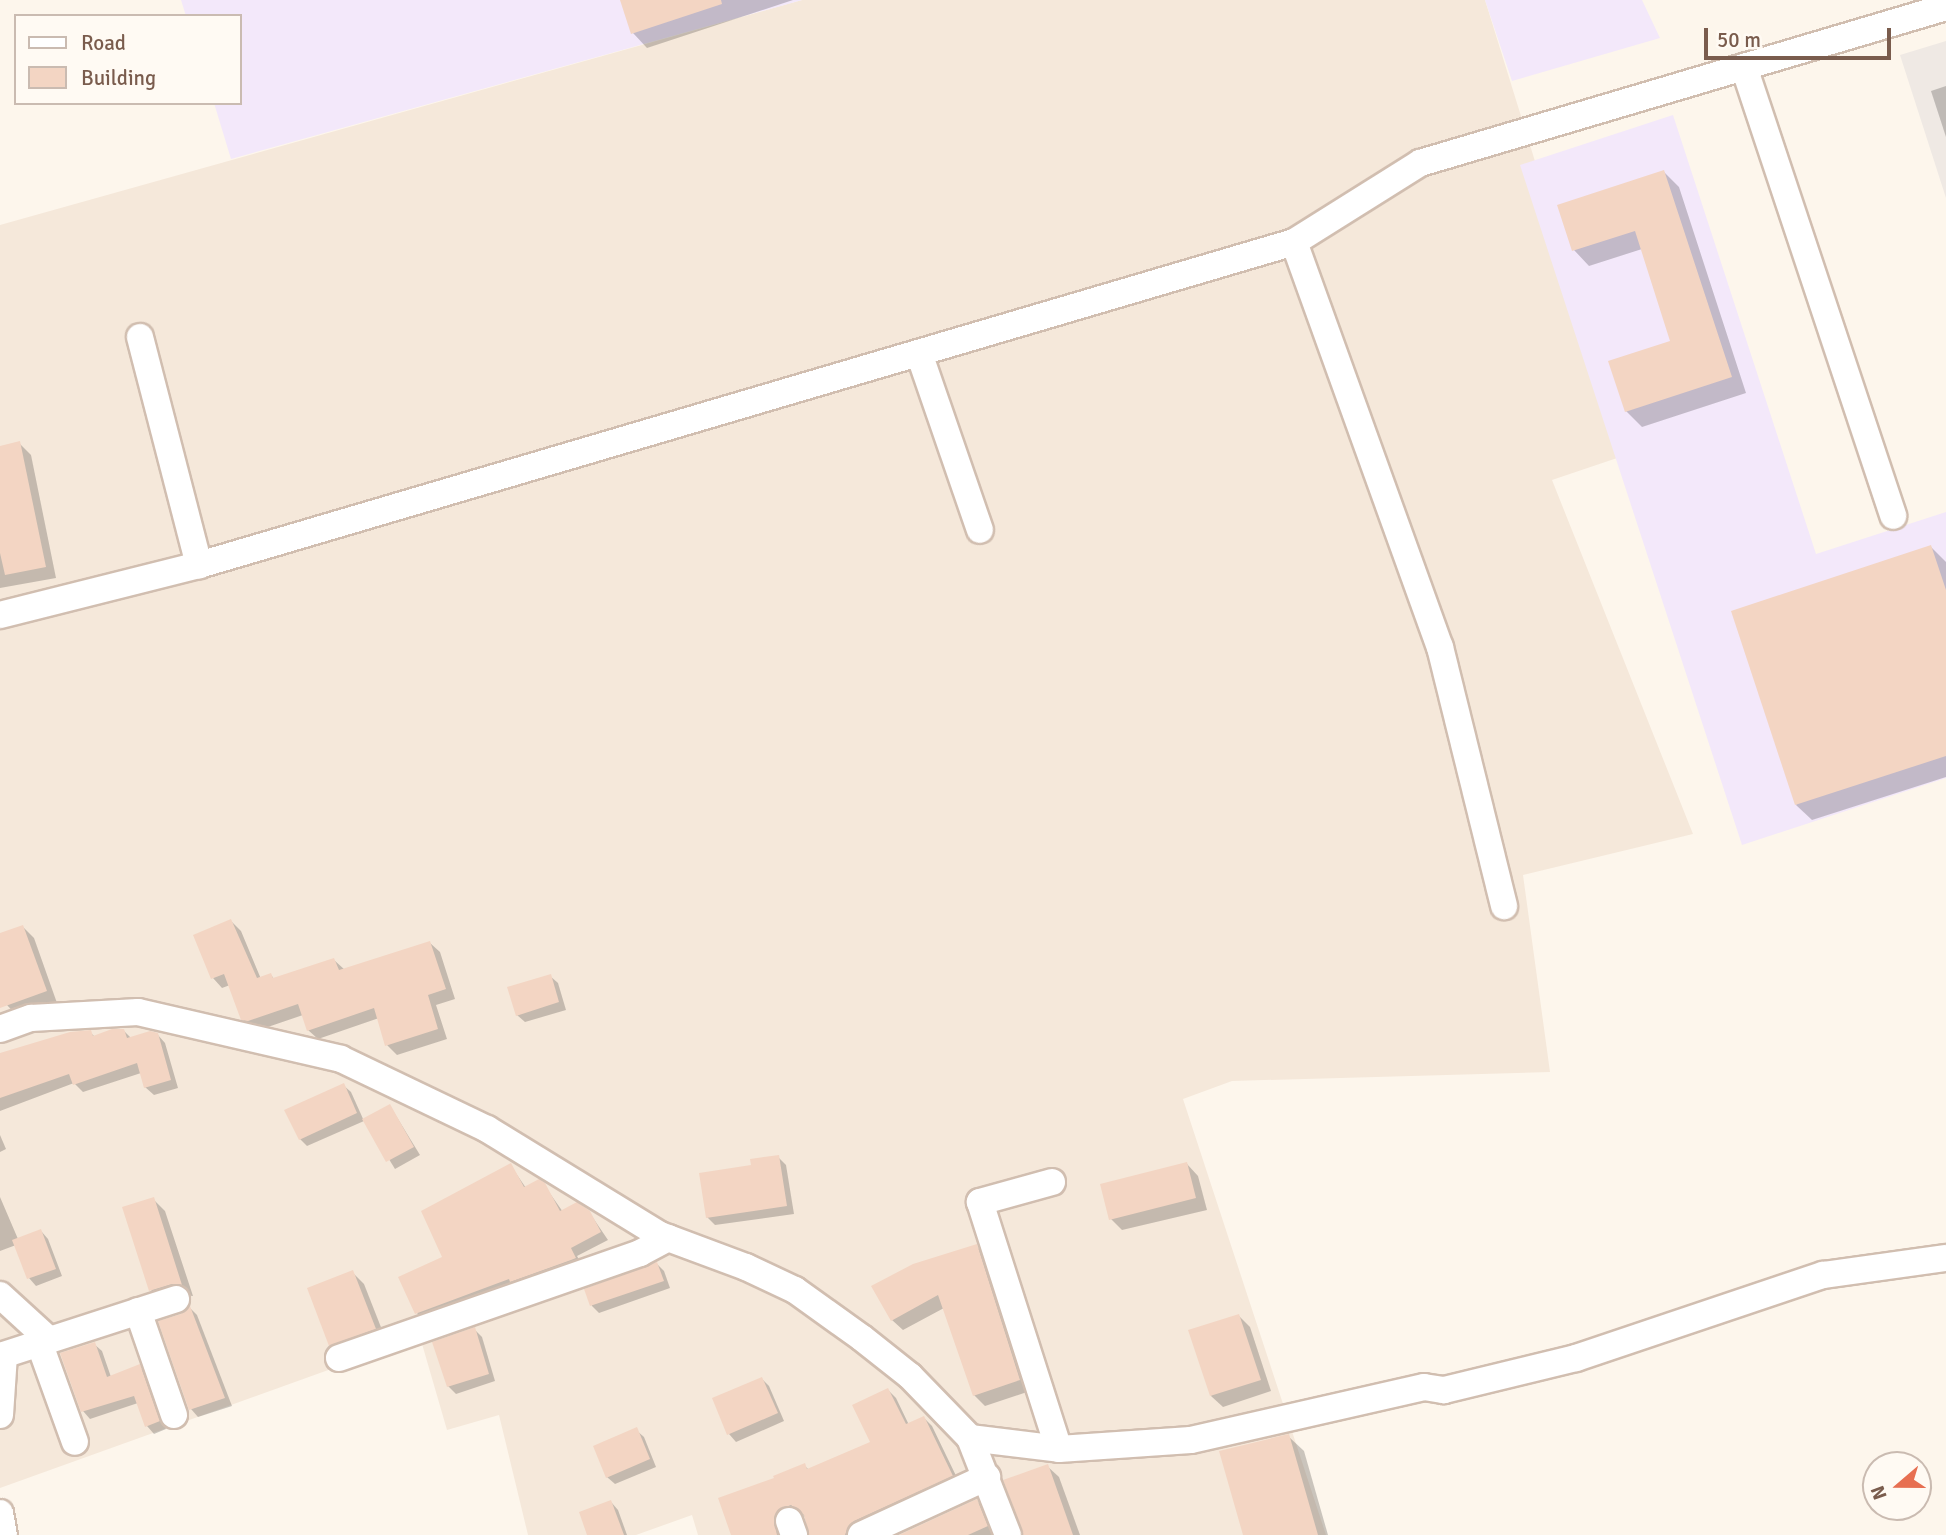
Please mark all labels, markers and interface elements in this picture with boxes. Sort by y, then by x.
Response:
legend [14,14,242,105]
scale bar [1708,14,1895,58]
text: 50 m [1717,27,1761,53]
text: Road [81,30,126,56]
text: Building [81,65,156,91]
north arrow [1862,1451,1932,1521]
text: N [1866,1482,1893,1503]

